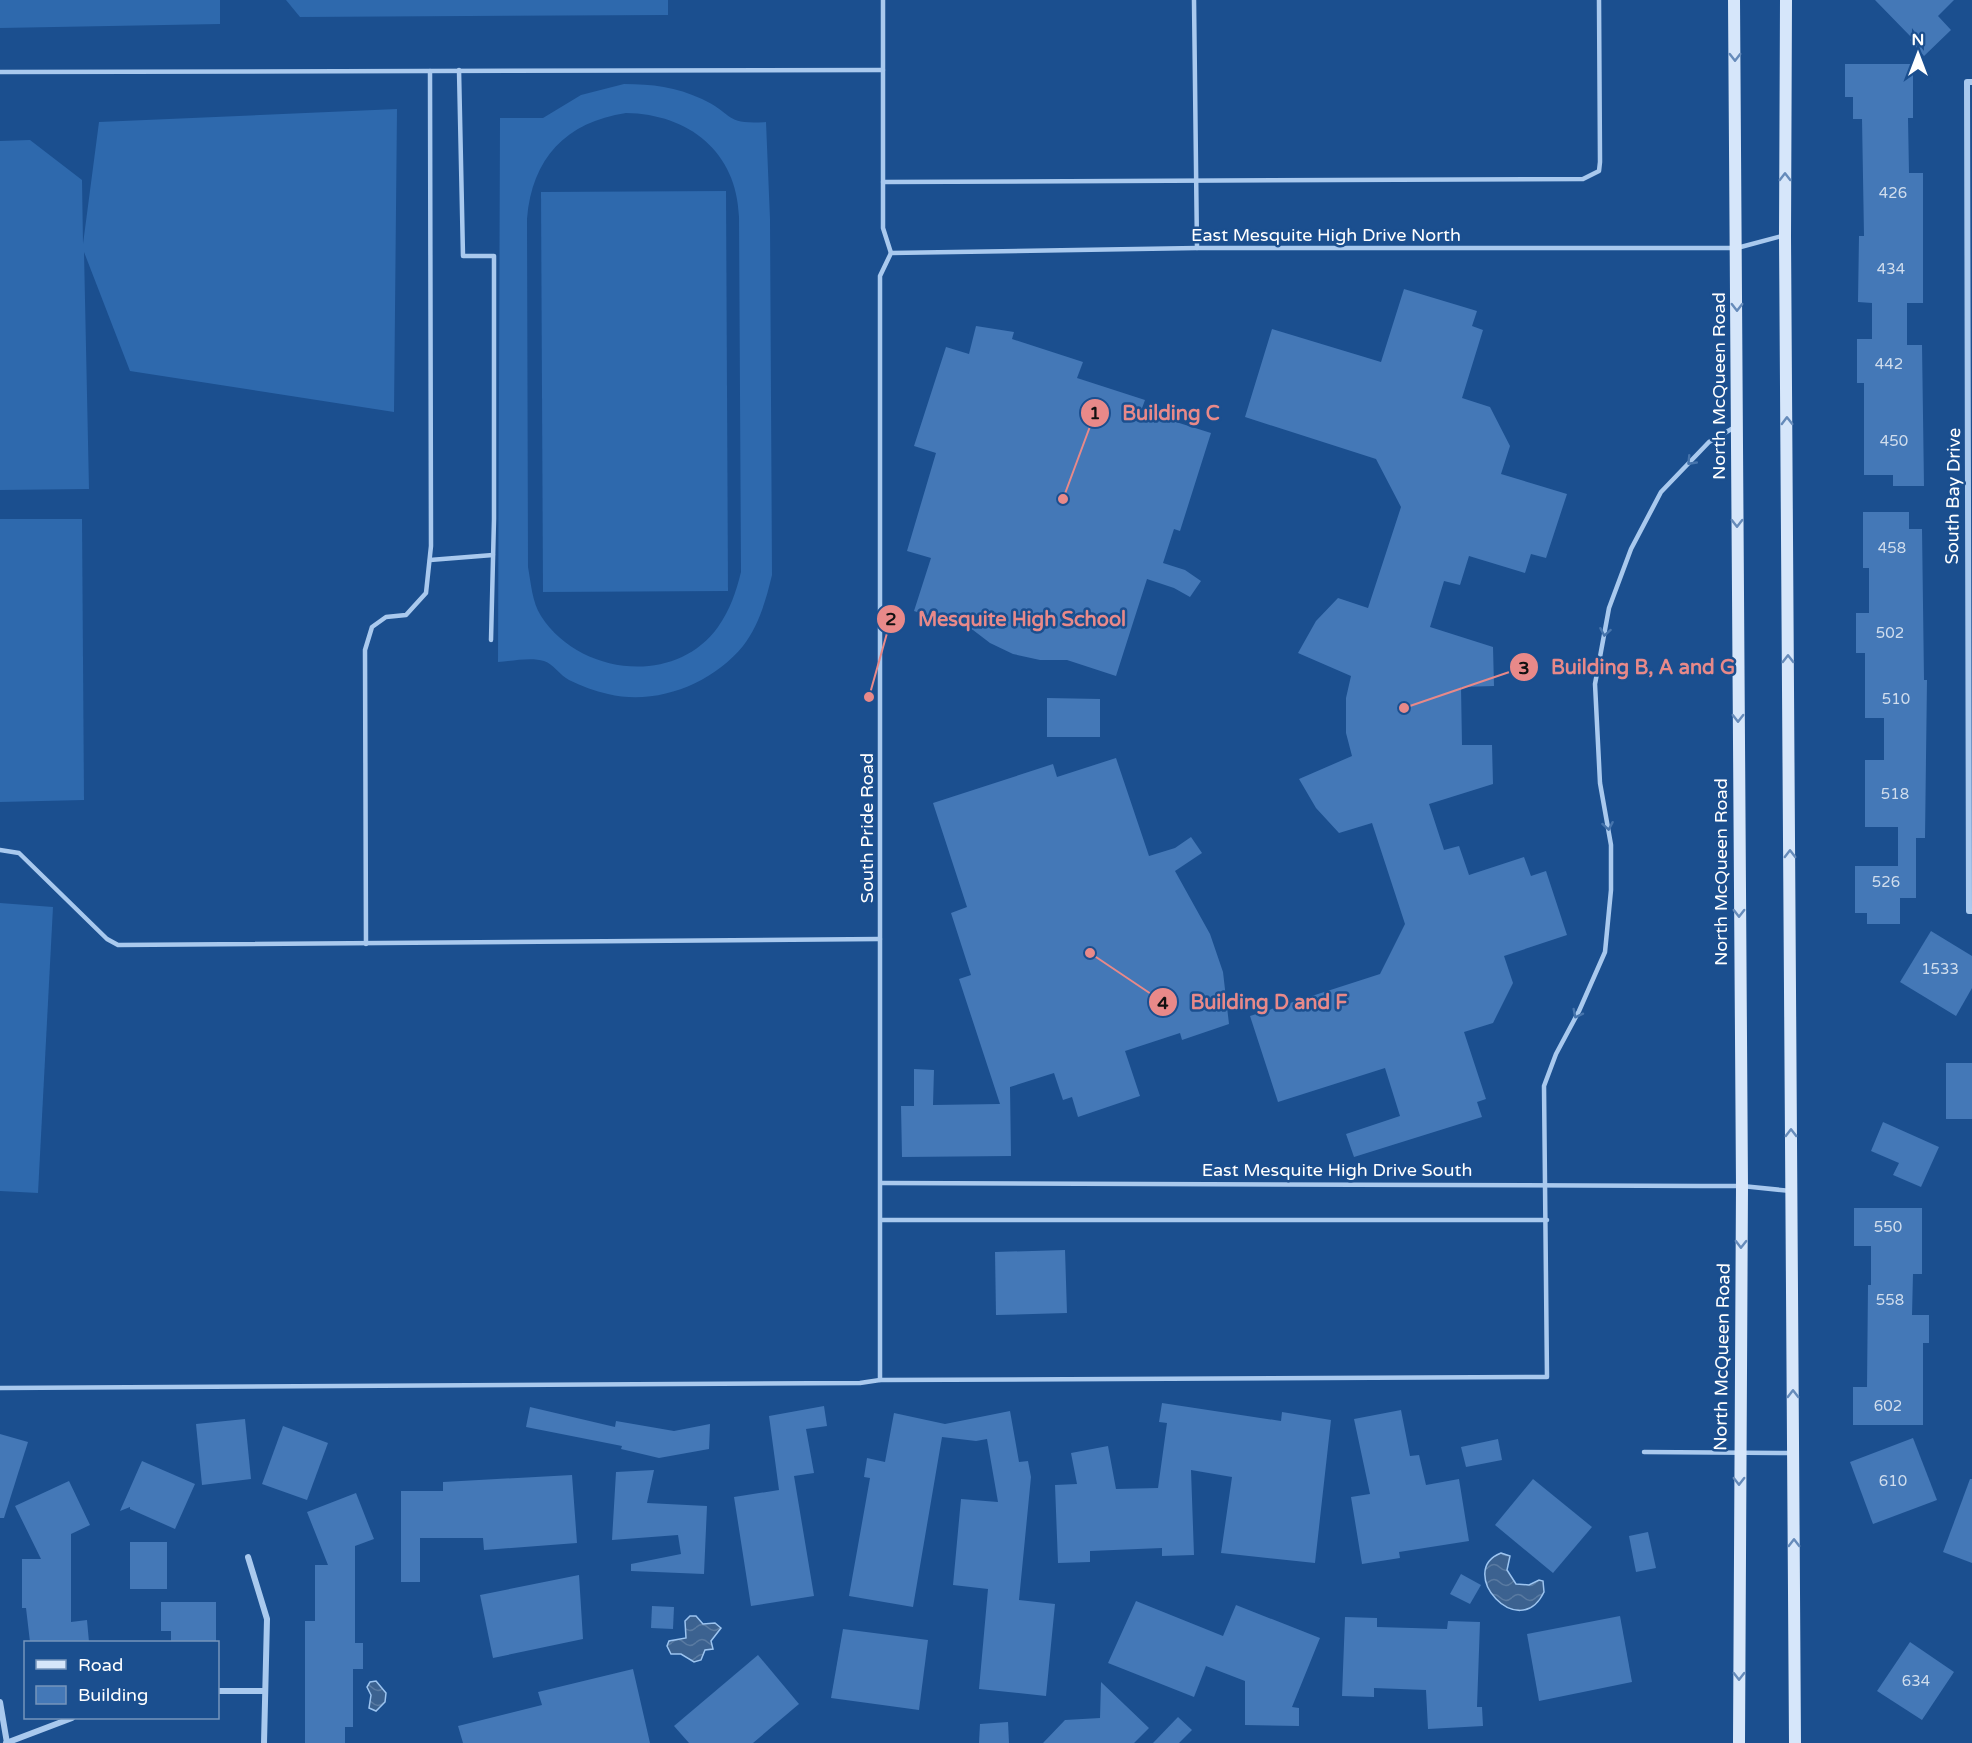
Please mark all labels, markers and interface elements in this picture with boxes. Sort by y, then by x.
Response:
north arrow [1888,24,1948,84]
text: N [1912,30,1924,50]
one-way arrow [1729,52,1741,61]
one-way arrow [1779,173,1791,182]
house number: 426 [1879,184,1907,202]
street label: East Mesquite High Drive North [1191,224,1461,246]
house number: 434 [1877,260,1905,278]
street label: North McQueen Road [1708,292,1730,480]
one-way arrow [1731,302,1743,311]
house number: 442 [1875,355,1903,373]
callout: Building C [1080,394,1232,432]
text: 1 [1089,402,1101,424]
text: Building C [1122,402,1220,426]
one-way arrow [1780,417,1793,426]
street label: South Bay Drive [1941,428,1965,564]
house number: 450 [1880,432,1908,450]
one-way arrow [1687,454,1698,465]
one-way arrow [1731,518,1743,527]
house number: 458 [1878,539,1906,557]
callout: Mesquite High School [876,600,1138,638]
text: 2 [885,608,897,630]
text: Mesquite High School [918,608,1126,632]
house number: 502 [1876,624,1904,642]
one-way arrow [1599,627,1611,637]
callout: Building B, A and G [1509,648,1747,686]
one-way arrow [1782,654,1794,663]
text: Building B, A and G [1551,656,1735,680]
text: 3 [1518,657,1530,679]
house number: 510 [1882,690,1910,708]
one-way arrow [1732,713,1744,722]
street label: South Pride Road [856,753,878,903]
street label: North McQueen Road [1710,778,1732,966]
house number: 518 [1881,785,1909,803]
one-way arrow [1601,821,1613,830]
one-way arrow [1783,849,1796,858]
house number: 526 [1872,873,1900,891]
one-way arrow [1733,908,1745,917]
house number: 1533 [1921,960,1959,978]
callout: Building D and F [1148,983,1359,1021]
text: Building D and F [1190,991,1348,1015]
text: 4 [1157,992,1169,1014]
one-way arrow [1573,1008,1585,1019]
one-way arrow [1785,1128,1797,1137]
street label: East Mesquite High Drive South [1202,1159,1472,1181]
house number: 550 [1874,1218,1902,1236]
one-way arrow [1735,1240,1747,1249]
street label: North McQueen Road [1709,1263,1735,1451]
house number: 558 [1876,1291,1904,1309]
one-way arrow [1787,1390,1799,1399]
house number: 602 [1874,1397,1902,1415]
house number: 610 [1879,1472,1907,1490]
one-way arrow [1733,1477,1745,1486]
one-way arrow [1788,1538,1800,1547]
legend [24,1641,219,1719]
text: Road [78,1654,123,1676]
one-way arrow [1733,1672,1745,1681]
house number: 634 [1902,1672,1930,1690]
text: Building [78,1684,148,1706]

